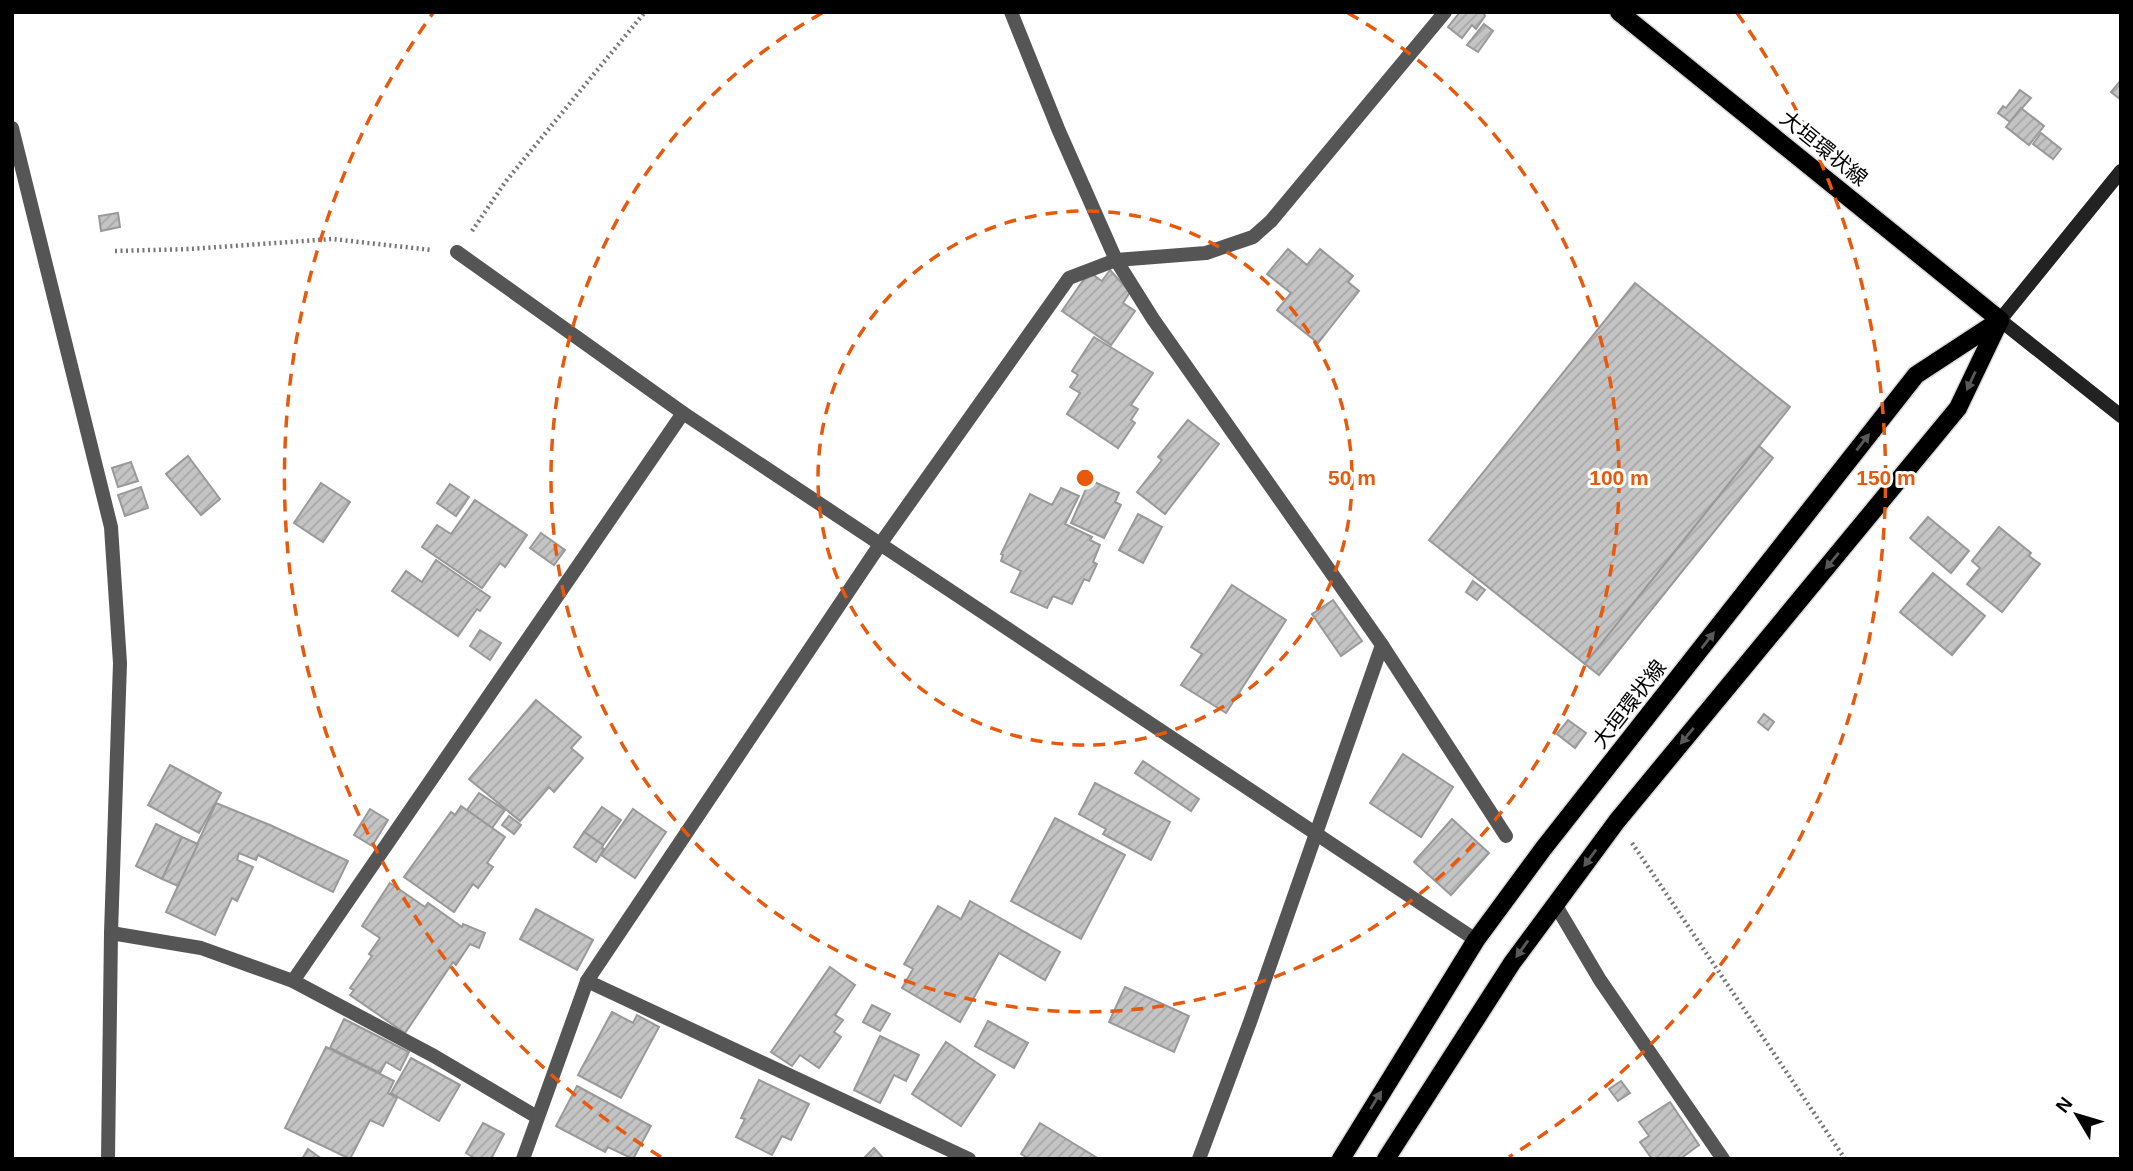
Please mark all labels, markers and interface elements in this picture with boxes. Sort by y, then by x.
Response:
street label: 大垣環状線 [1776,106,1872,190]
one-way arrow [1965,371,1976,392]
one-way arrow [1856,433,1871,451]
centre of rings [1073,466,1097,490]
text: 50 m [1328,466,1376,489]
text: 100 m [1589,466,1649,489]
text: 150 m [1856,466,1916,489]
one-way arrow [1825,552,1840,569]
one-way arrow [1700,631,1714,649]
street label: 大垣環状線 [1588,656,1670,752]
one-way arrow [1679,727,1695,745]
one-way arrow [1583,848,1597,867]
one-way arrow [1516,940,1530,958]
north arrow [2042,1080,2112,1150]
one-way arrow [1370,1091,1383,1110]
text: N [2051,1093,2076,1117]

